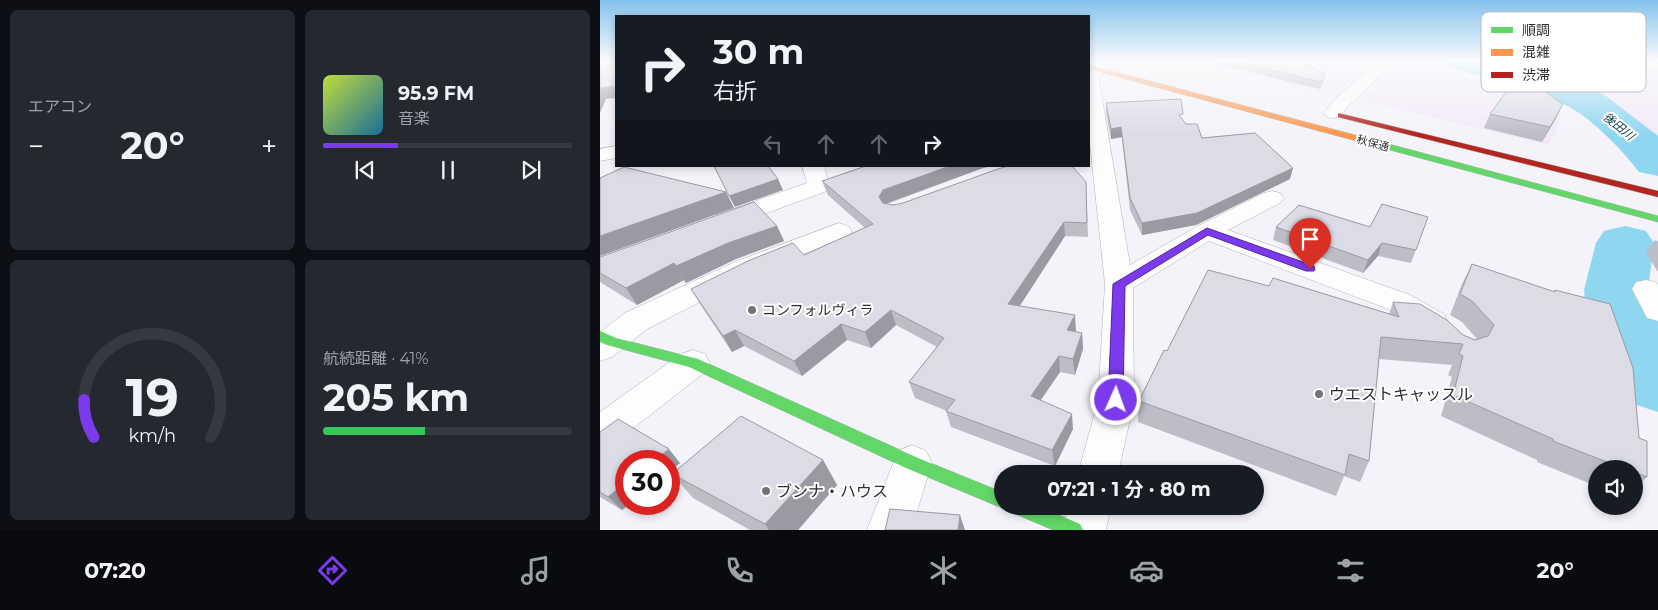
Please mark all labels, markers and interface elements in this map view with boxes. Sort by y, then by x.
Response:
legend [1481,12,1646,92]
text: 順調 [1522,21,1550,39]
text: 30 m [713,30,804,73]
icon: right [630,35,695,100]
text: 混雑 [1522,43,1550,61]
text: 渋滞 [1522,66,1550,84]
text: 右折 [713,78,757,105]
text: 95.9 FM [398,82,474,105]
text: エアコン [28,97,92,116]
text: 音楽 [398,109,430,128]
water label: 後田川 [1600,109,1639,144]
text: 20° [120,122,185,169]
text: − [28,129,44,163]
text: + [261,129,277,163]
icon: left [759,130,787,158]
icon: ahead [812,130,840,158]
icon: ahead [865,130,893,158]
icon: right [918,130,946,158]
street label: 秋保通 [1355,132,1391,154]
icon: previous [351,156,379,184]
icon: pause [434,156,462,184]
icon: next [517,156,545,184]
pin [1289,218,1331,269]
icon: arrive [1296,225,1324,253]
place label: コンフォルヴィラ [762,301,874,319]
marker: コンフォルヴィラ [746,304,758,316]
text: 航続距離 · 41% [323,349,429,368]
text: 19 [126,366,179,429]
position arrow [1089,373,1141,425]
text: 205 km [323,374,469,421]
place label: ウエストキャッスル [1329,385,1473,404]
marker: ウエストキャッスル [1313,388,1325,400]
text: km/h [129,425,176,446]
speed limit sign: 30 [615,450,680,515]
map controls [1588,460,1643,515]
button: sound [1588,460,1643,515]
text: 07:21 · 1 分 · 80 m [1047,478,1211,501]
place label: ブンナ・ハウス [776,482,888,501]
marker: ブンナ・ハウス [760,485,772,497]
icon: directions [315,553,350,588]
icon: music [518,553,553,588]
icon: phone [722,553,757,588]
icon: climate [926,553,961,588]
icon: car [1129,553,1164,588]
icon: filters [1333,553,1368,588]
text: 07:20 [84,557,146,584]
text: 20° [1537,557,1574,584]

